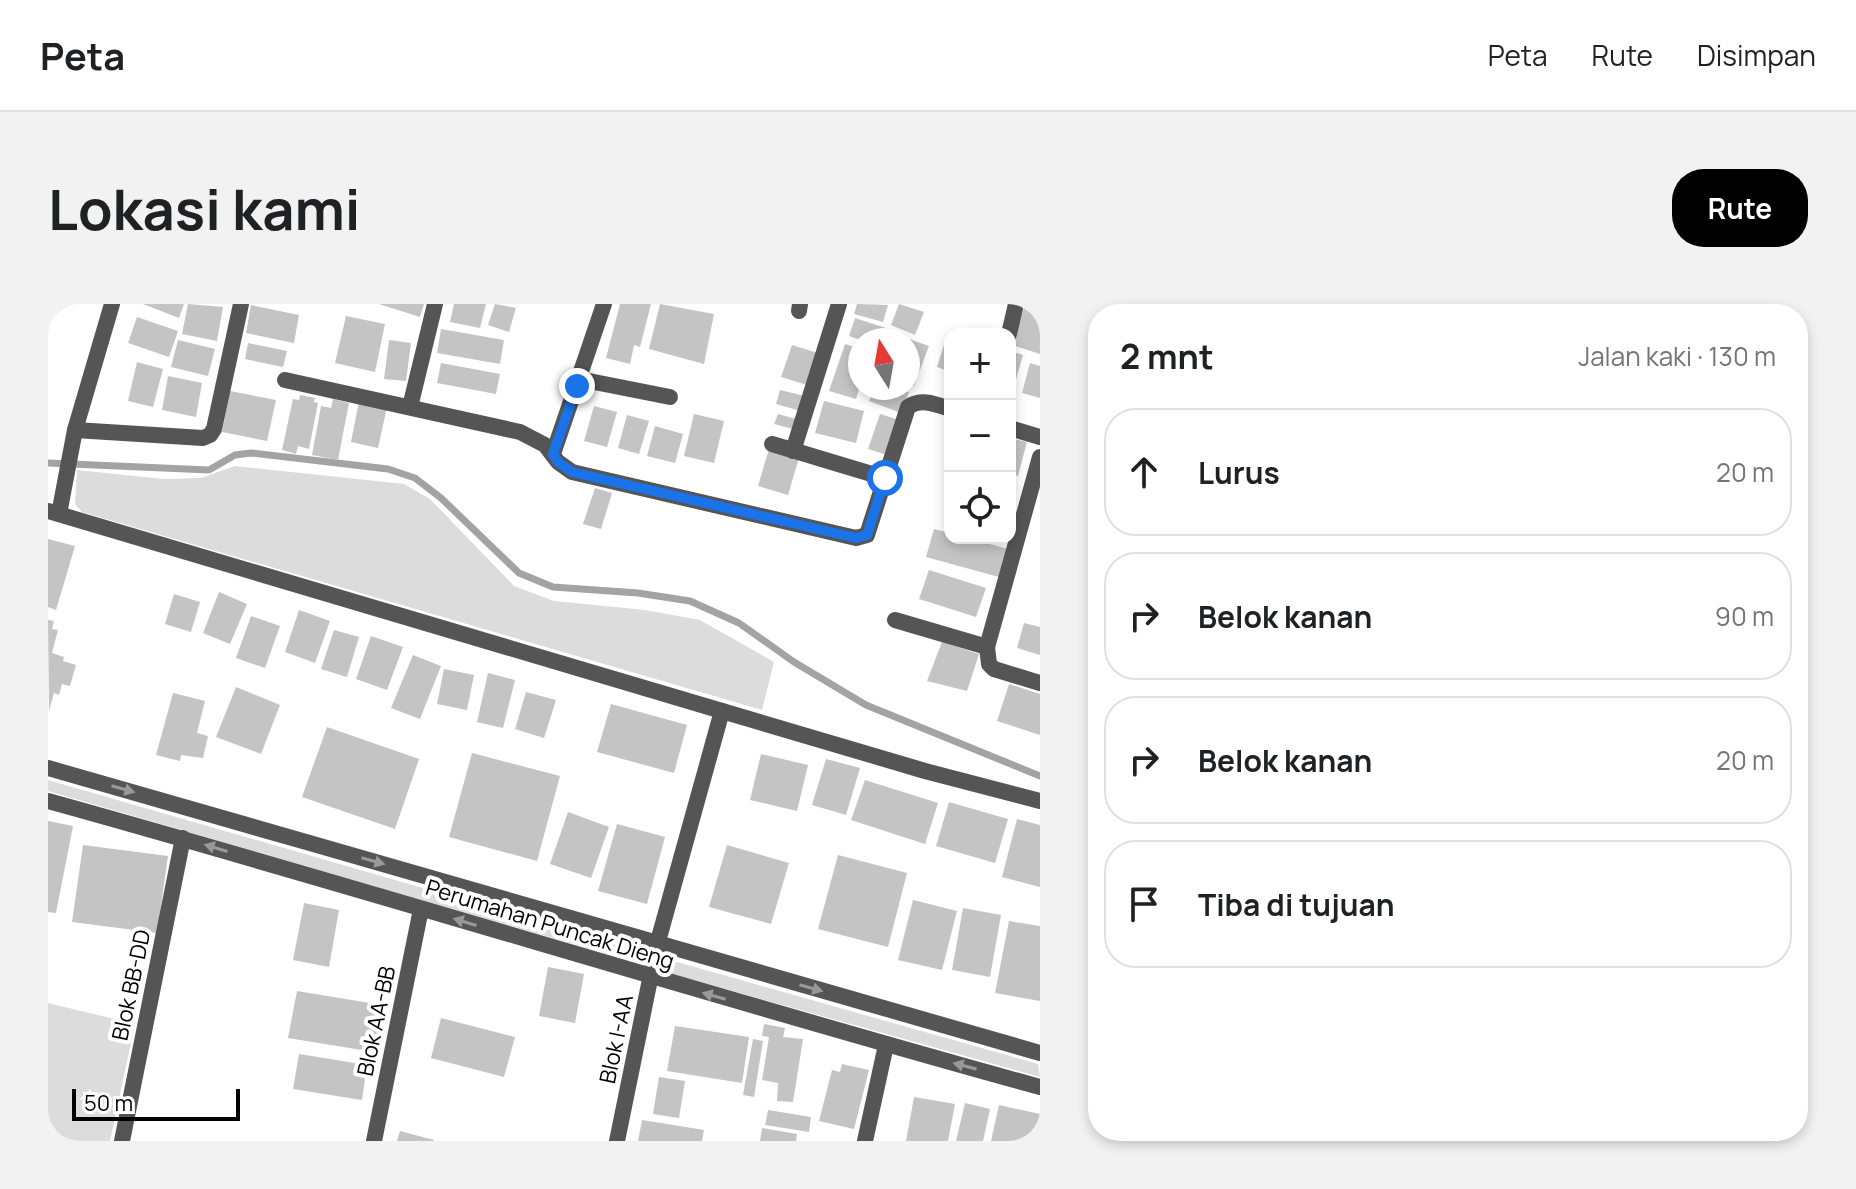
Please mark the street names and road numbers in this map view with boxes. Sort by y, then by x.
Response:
street label: Perumahan Puncak Dieng [422,872,678,976]
street label: Blok BB-DD [105,927,157,1043]
street label: Blok AA-BB [350,963,402,1079]
street label: Blok I-AA [592,992,640,1086]

